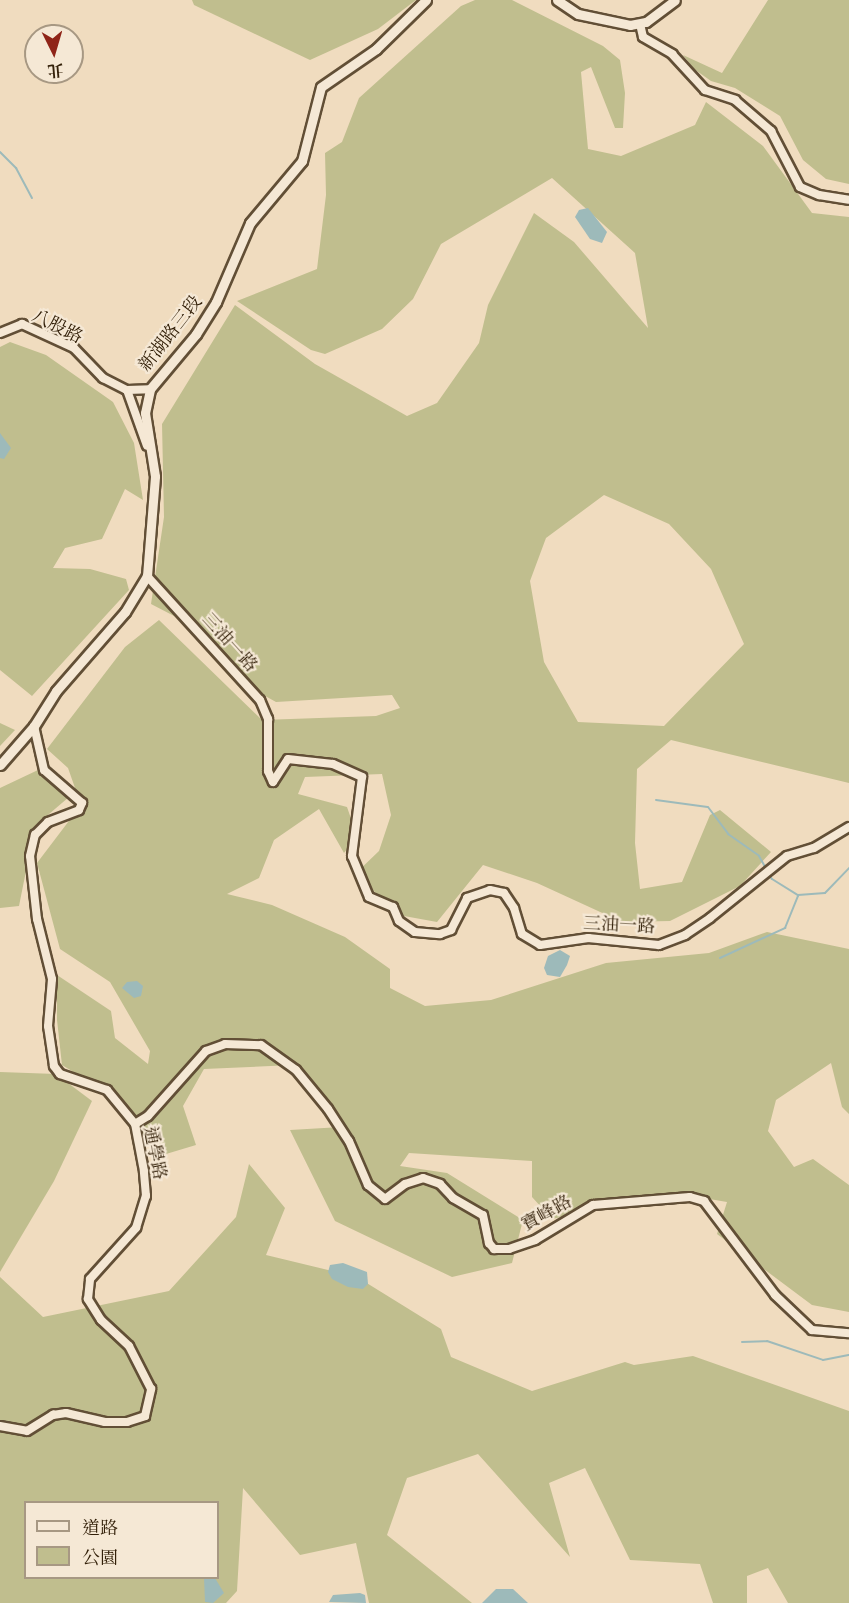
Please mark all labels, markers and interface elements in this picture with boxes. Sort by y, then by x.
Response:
north arrow [24,24,84,84]
text: 北 [47,60,64,81]
street label: 新湖路三段 [135,292,207,376]
street label: 八股路 [28,305,86,349]
street label: 三油一路 [197,609,261,677]
street label: 三油一路 [582,913,656,939]
street label: 通學路 [138,1124,170,1182]
street label: 寶峰路 [518,1191,576,1237]
legend [24,1501,219,1579]
text: 道路 [82,1518,118,1539]
text: 公園 [82,1548,118,1569]

